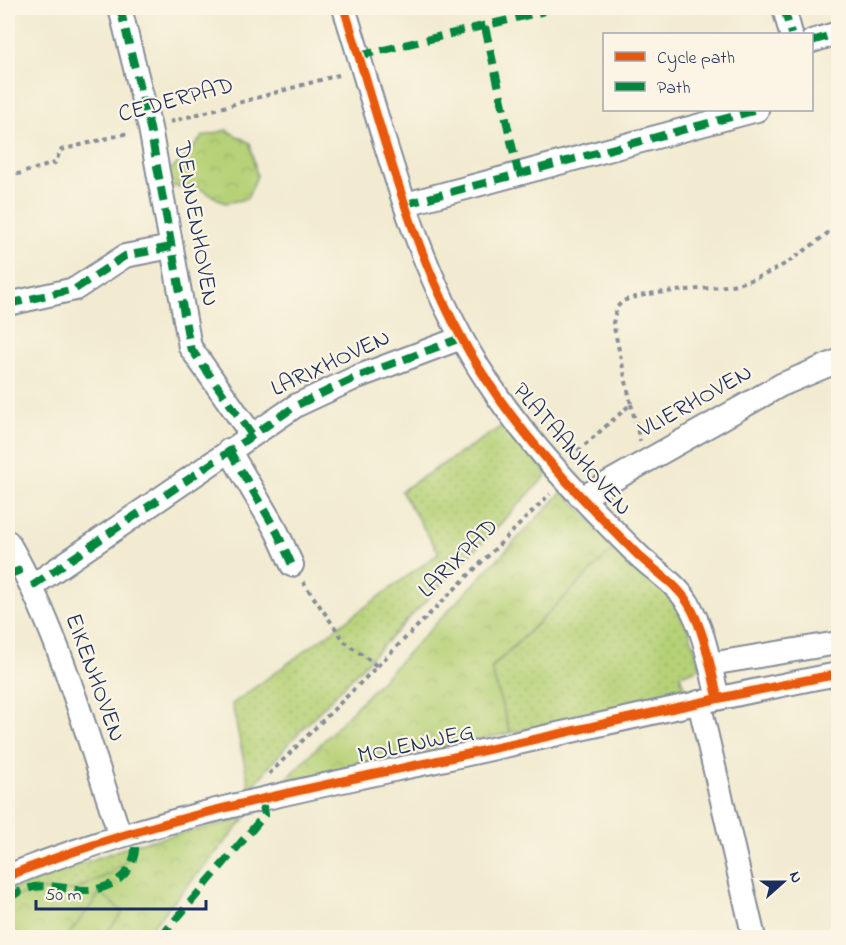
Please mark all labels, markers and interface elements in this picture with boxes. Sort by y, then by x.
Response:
legend [603,33,813,111]
text: Cycle path [657,46,735,72]
street label: CEDERPAD [114,69,238,133]
text: Path [657,76,691,102]
street label: DENNENHOVEN [163,138,227,309]
street label: LARIXHOVEN [266,321,396,407]
street label: VLIERHOVEN [632,356,759,448]
street label: PLATAANHOVEN [503,375,639,525]
street label: LARIXPAD [411,511,507,607]
street label: EIKENHOVEN [55,609,133,747]
street label: MOLENWEG [355,716,477,774]
north arrow [753,852,813,912]
text: N [782,868,808,887]
scale bar [36,873,206,911]
text: 50 m [45,883,82,909]

